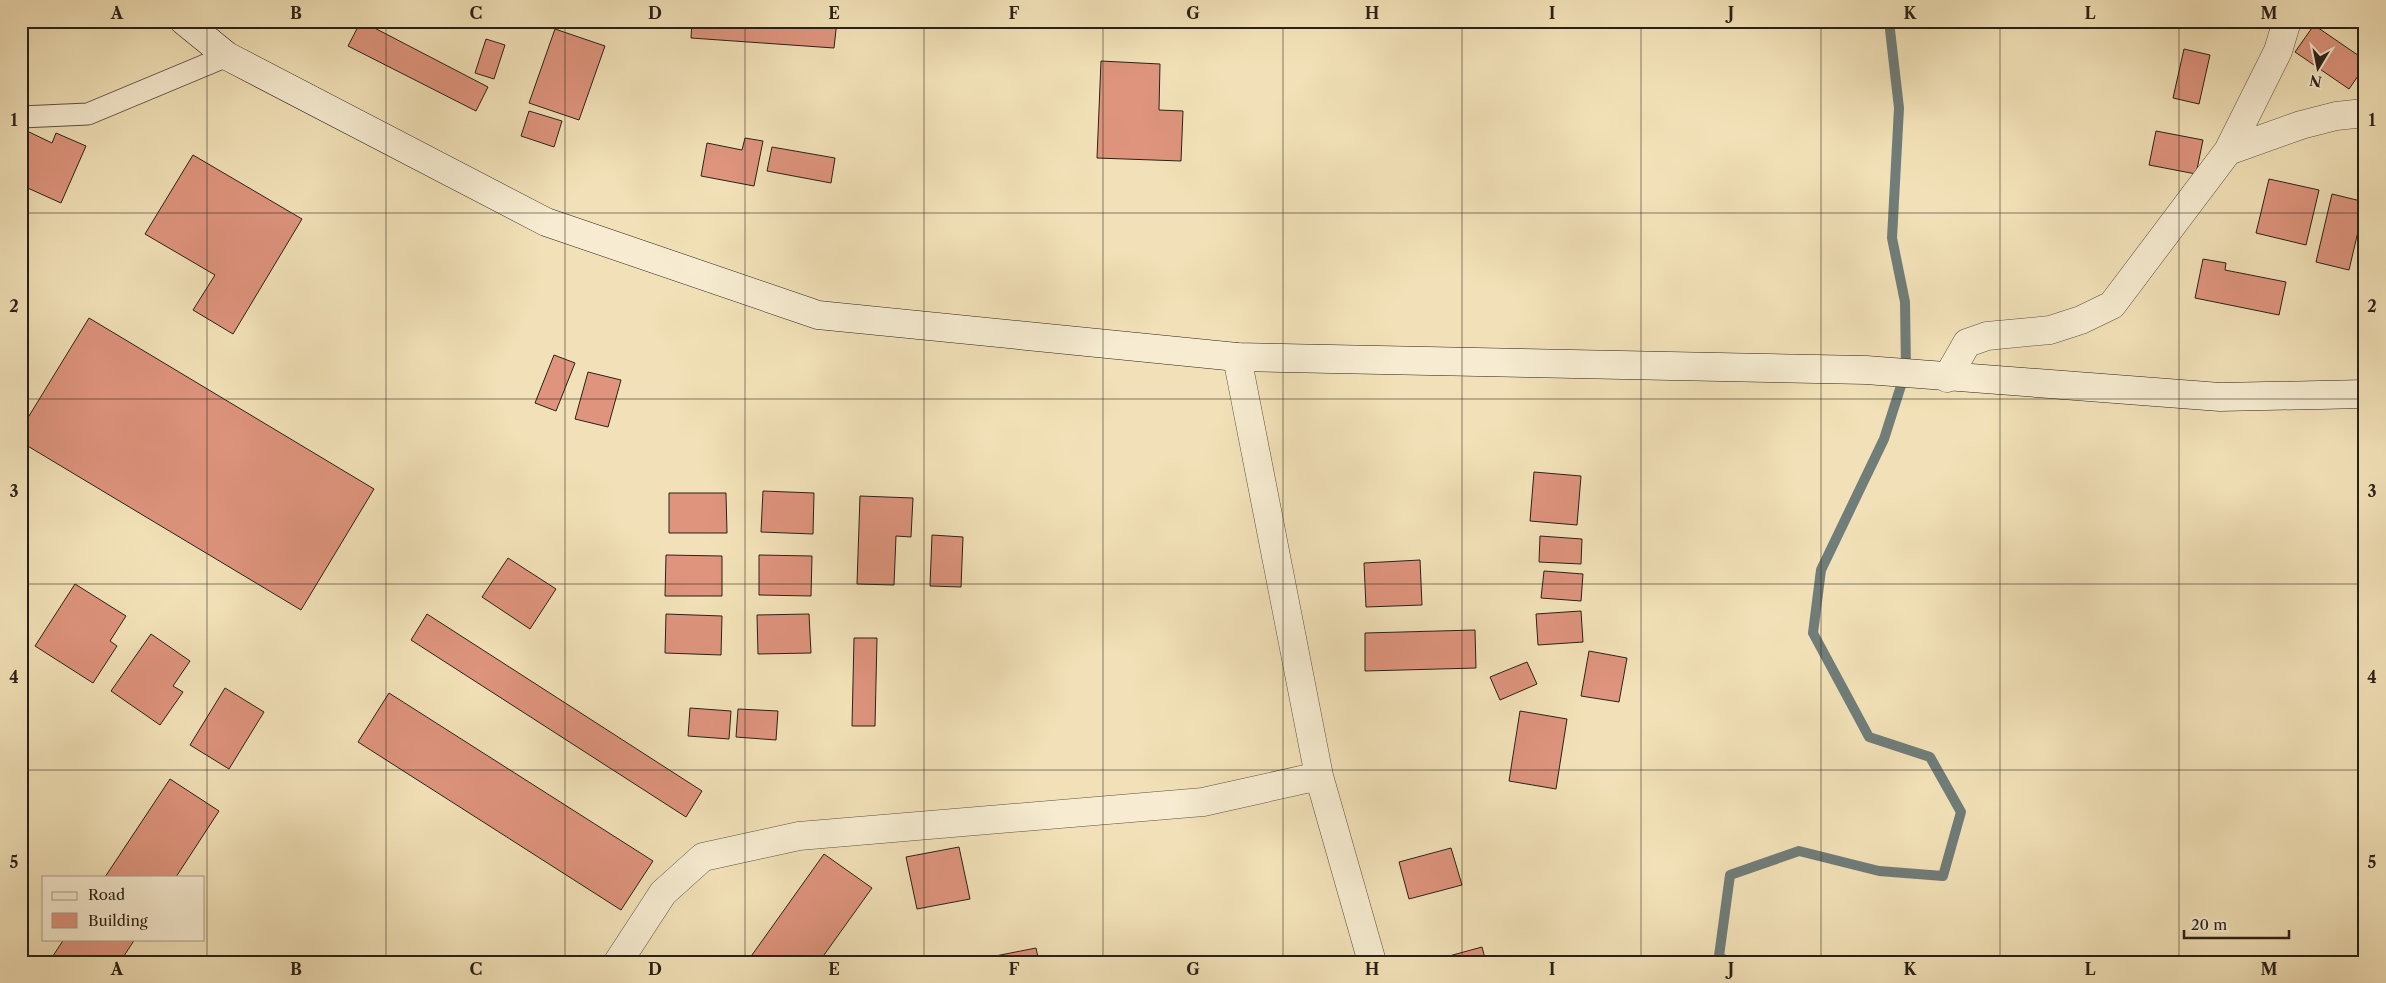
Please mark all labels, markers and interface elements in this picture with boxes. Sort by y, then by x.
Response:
text: A [110,3,124,23]
text: B [290,3,302,23]
text: C [470,3,482,23]
text: D [648,3,662,23]
text: E [828,3,840,23]
text: F [1009,3,1020,23]
text: G [1186,3,1200,23]
text: H [1365,3,1379,23]
text: I [1549,3,1556,23]
text: J [1725,3,1734,23]
text: K [1904,3,1918,23]
text: L [2084,3,2096,23]
text: M [2261,3,2278,23]
north arrow [2294,42,2344,92]
text: N [2308,71,2323,91]
text: 1 [10,110,18,130]
text: 1 [2368,110,2376,130]
text: 2 [9,296,19,316]
text: 2 [2367,296,2377,316]
text: 3 [9,481,19,501]
text: 3 [2367,481,2377,501]
text: 4 [9,667,19,687]
text: 4 [2367,667,2377,687]
text: 5 [10,852,19,872]
text: 5 [2368,852,2377,872]
legend [42,876,205,940]
text: Road [88,885,125,904]
scale bar [2184,908,2288,940]
text: Building [88,911,148,930]
text: 20 m [2191,915,2227,934]
text: A [110,959,124,979]
text: B [290,959,302,979]
text: C [470,959,482,979]
text: D [648,959,662,979]
text: E [828,959,840,979]
text: F [1009,959,1020,979]
text: G [1186,959,1200,979]
text: H [1365,959,1379,979]
text: I [1549,959,1556,979]
text: J [1725,959,1734,979]
text: K [1904,959,1918,979]
text: L [2084,959,2096,979]
text: M [2261,959,2278,979]

